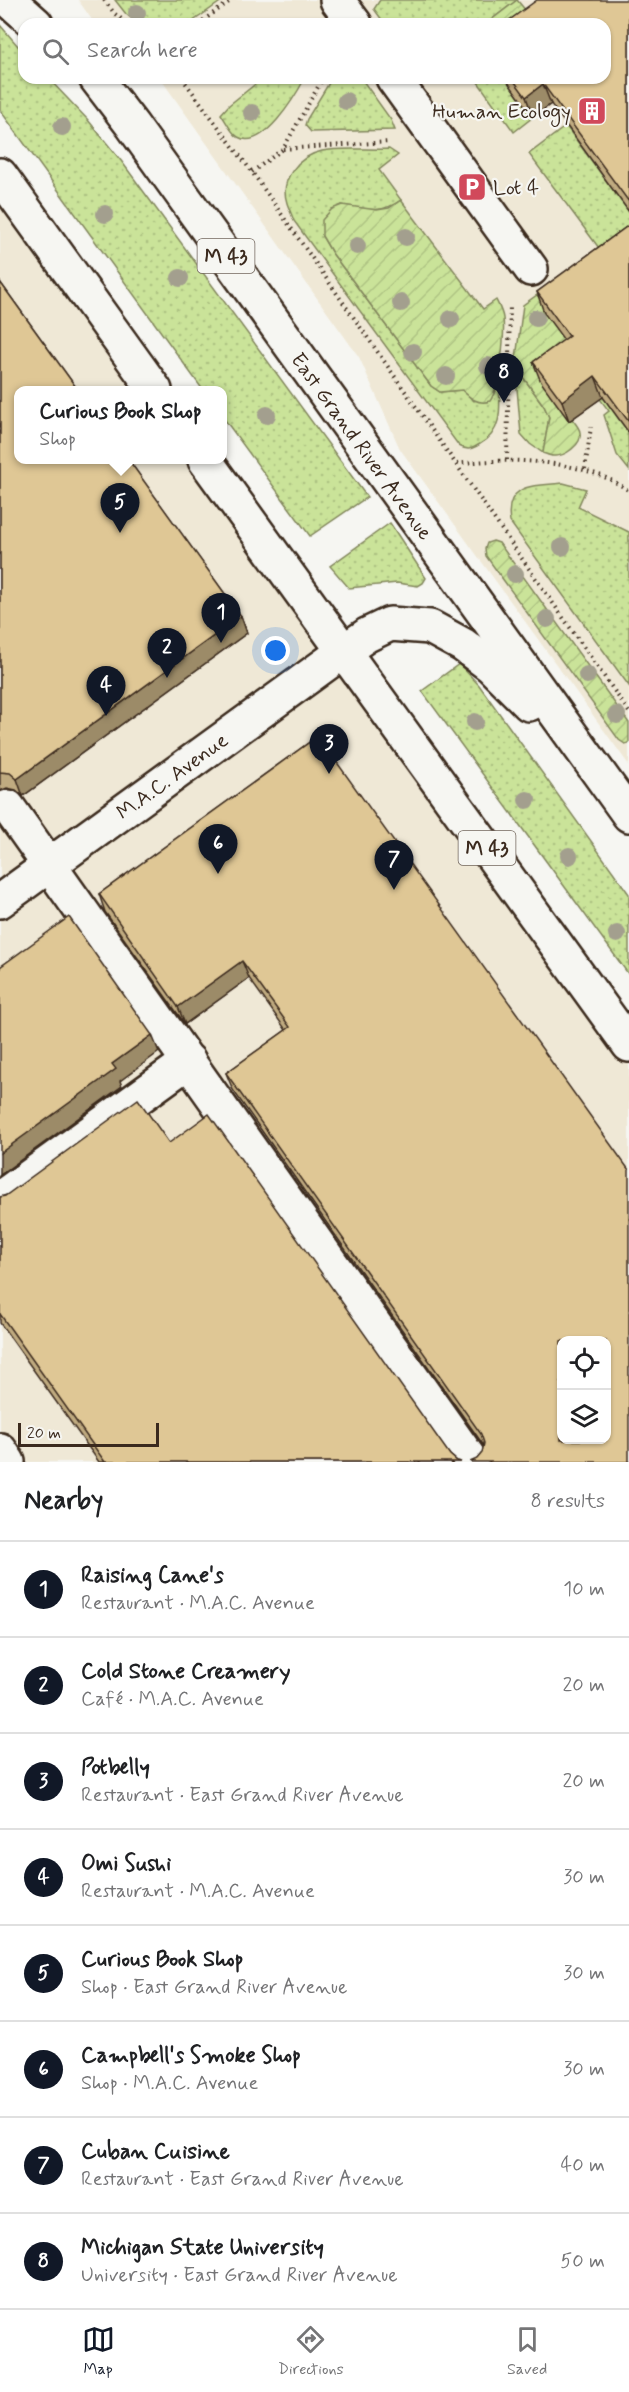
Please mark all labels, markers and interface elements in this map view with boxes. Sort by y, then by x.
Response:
search box [18,18,611,84]
icon: search [39,35,72,68]
text: Search here [87,37,198,65]
building icon: Human Ecology [576,95,608,127]
place label: Human Ecology [432,98,571,127]
parking icon: Lot 4 [456,171,488,203]
place label: Lot 4 [493,174,539,202]
road number: M 43 [198,239,254,273]
street label: East Grand River Avenue [284,347,439,546]
pin: 8 [484,354,524,403]
popup [14,386,227,464]
text: Curious Book Shop [39,398,202,426]
text: Shop [39,426,76,453]
pin: 5 [100,484,140,533]
pin: 1 [202,594,240,643]
pin: 2 [148,628,186,678]
your location [261,636,290,665]
pin: 4 [86,666,126,716]
pin: 3 [310,724,348,774]
street label: M.A.C. Avenue [111,727,234,827]
pin: 6 [198,824,238,874]
road number: M 43 [458,831,516,865]
pin: 7 [374,840,414,890]
map controls [557,1336,611,1444]
button: locate [557,1336,611,1390]
button: layers [557,1390,611,1444]
scale bar [18,1420,159,1448]
text: 20 m [27,1423,61,1444]
text: Nearby [24,1484,103,1518]
text: 8 results [531,1488,605,1515]
text: Raising Cane's [81,1562,224,1590]
text: 1 [39,1576,48,1603]
text: 10 m [563,1576,605,1603]
text: Restaurant · M.A.C. Avenue [81,1590,315,1617]
text: Cold Stone Creamery [81,1658,290,1686]
text: 2 [39,1672,48,1699]
text: 20 m [562,1672,605,1699]
text: Café · M.A.C. Avenue [81,1686,264,1713]
text: Potbelly [81,1754,150,1782]
text: 3 [39,1768,48,1795]
text: 20 m [562,1768,605,1795]
text: Restaurant · East Grand River Avenue [81,1782,404,1809]
text: Omi Sushi [81,1850,171,1878]
text: 4 [38,1864,49,1891]
text: 30 m [563,1864,605,1891]
text: Restaurant · M.A.C. Avenue [81,1878,315,1905]
text: Curious Book Shop [81,1946,243,1974]
text: 5 [38,1960,50,1987]
text: 30 m [563,1960,605,1987]
text: Shop · East Grand River Avenue [81,1974,347,2001]
text: Campbell's Smoke Shop [81,2042,301,2070]
text: 6 [38,2056,49,2083]
text: 30 m [563,2056,605,2083]
text: Shop · M.A.C. Avenue [81,2070,258,2097]
text: Cuban Cuisine [81,2138,230,2166]
text: 7 [37,2152,50,2179]
text: 40 m [561,2152,605,2179]
text: Restaurant · East Grand River Avenue [81,2166,404,2193]
text: Michigan State University [81,2234,324,2262]
text: 8 [38,2248,49,2275]
text: 50 m [560,2248,605,2275]
text: University · East Grand River Avenue [81,2262,398,2289]
tab: Map [82,2323,115,2380]
tab: Directions [278,2323,344,2380]
tab: Saved [507,2323,547,2380]

